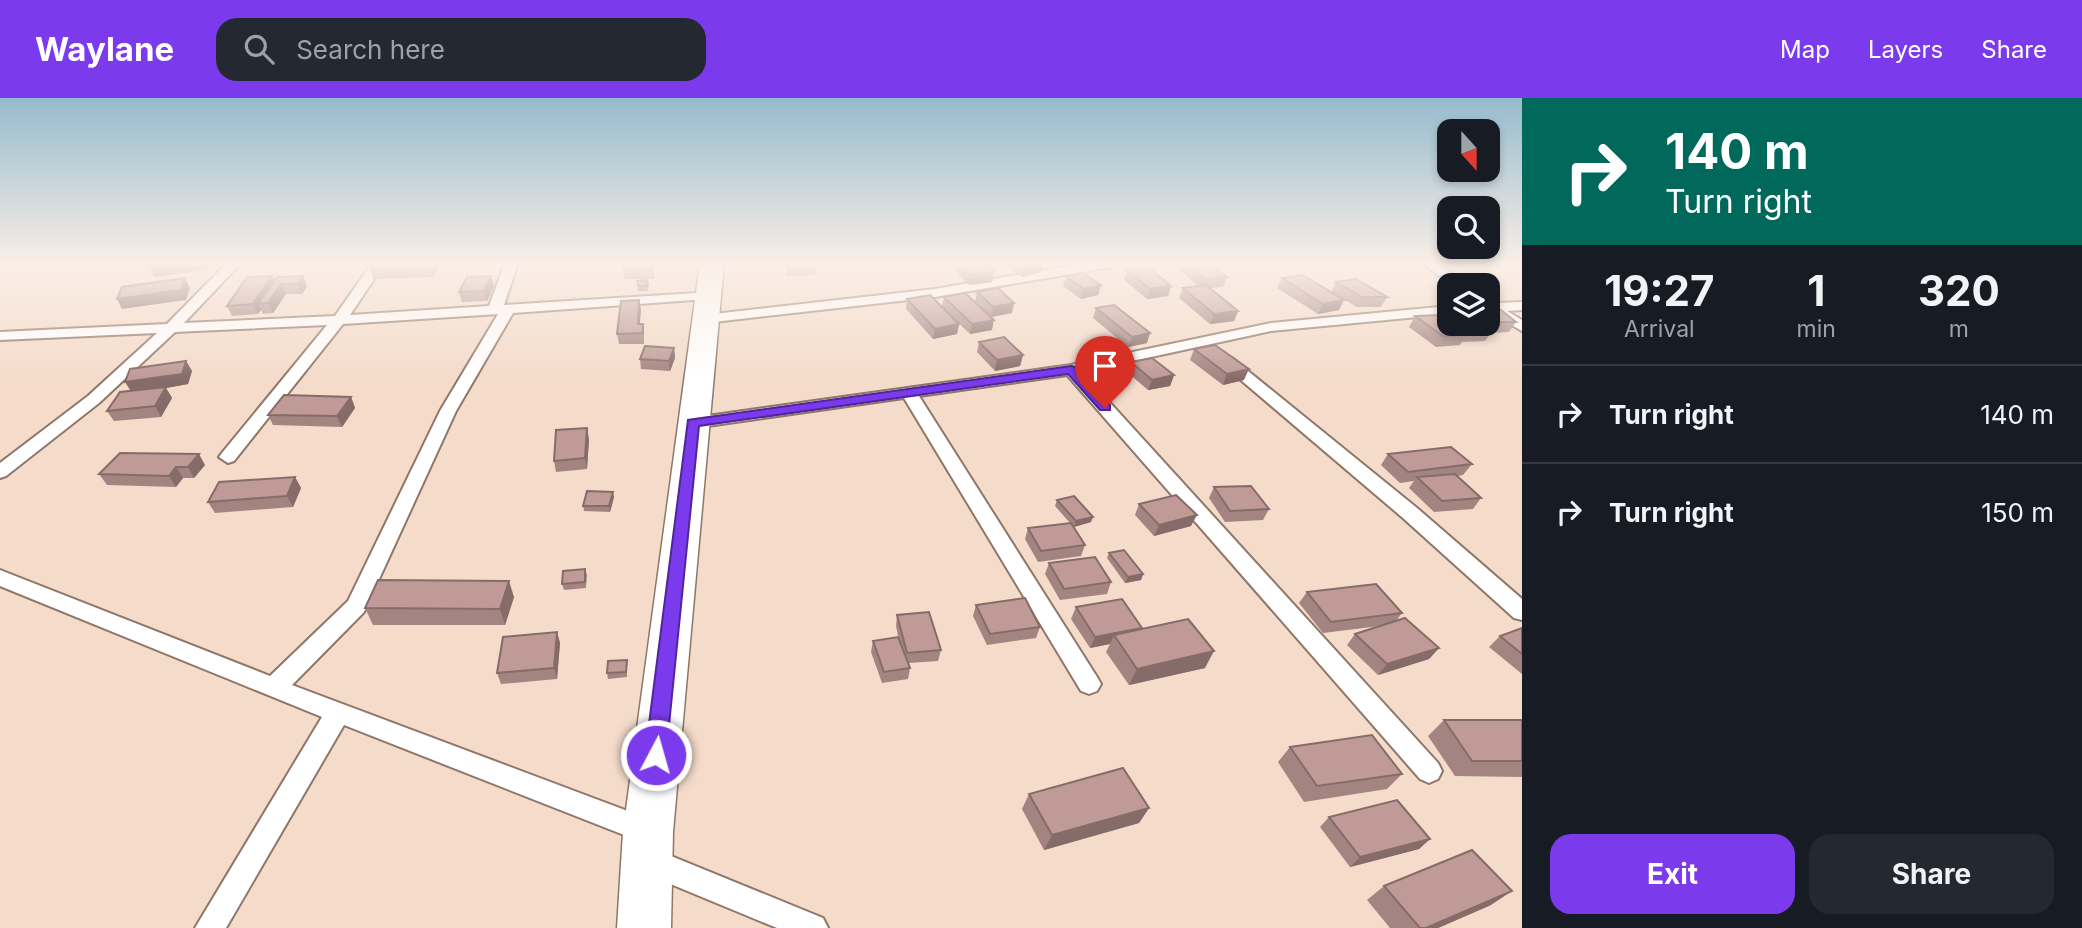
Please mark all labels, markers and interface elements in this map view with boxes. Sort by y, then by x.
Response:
search box [216,18,706,81]
text: Waylane [35,29,174,69]
icon: search [240,30,278,68]
text: Search here [296,34,445,65]
text: Map [1780,35,1830,64]
text: Layers [1868,35,1943,64]
text: Share [1981,35,2047,64]
north arrow [1437,119,1500,182]
map controls [1437,119,1500,336]
text: 140 m [1665,122,1809,181]
icon: right [1550,126,1641,217]
text: Turn right [1665,182,1812,221]
button: search [1437,196,1500,259]
text: 19:27 [1604,265,1714,316]
text: 1 [1807,265,1825,316]
text: 320 [1918,265,2000,316]
button: layers [1437,273,1500,336]
text: Arrival [1624,315,1695,343]
text: min [1797,315,1836,343]
text: m [1949,315,1969,343]
pin [1075,336,1135,408]
icon: arrive [1086,347,1124,385]
icon: right [1550,395,1588,433]
text: Turn right [1609,399,1734,430]
text: 140 m [1980,399,2054,430]
icon: right [1550,493,1588,531]
text: Turn right [1609,497,1734,528]
text: 150 m [1981,497,2054,528]
position arrow [619,718,693,792]
button: Exit [1550,834,1795,914]
button: Share [1809,834,2054,914]

